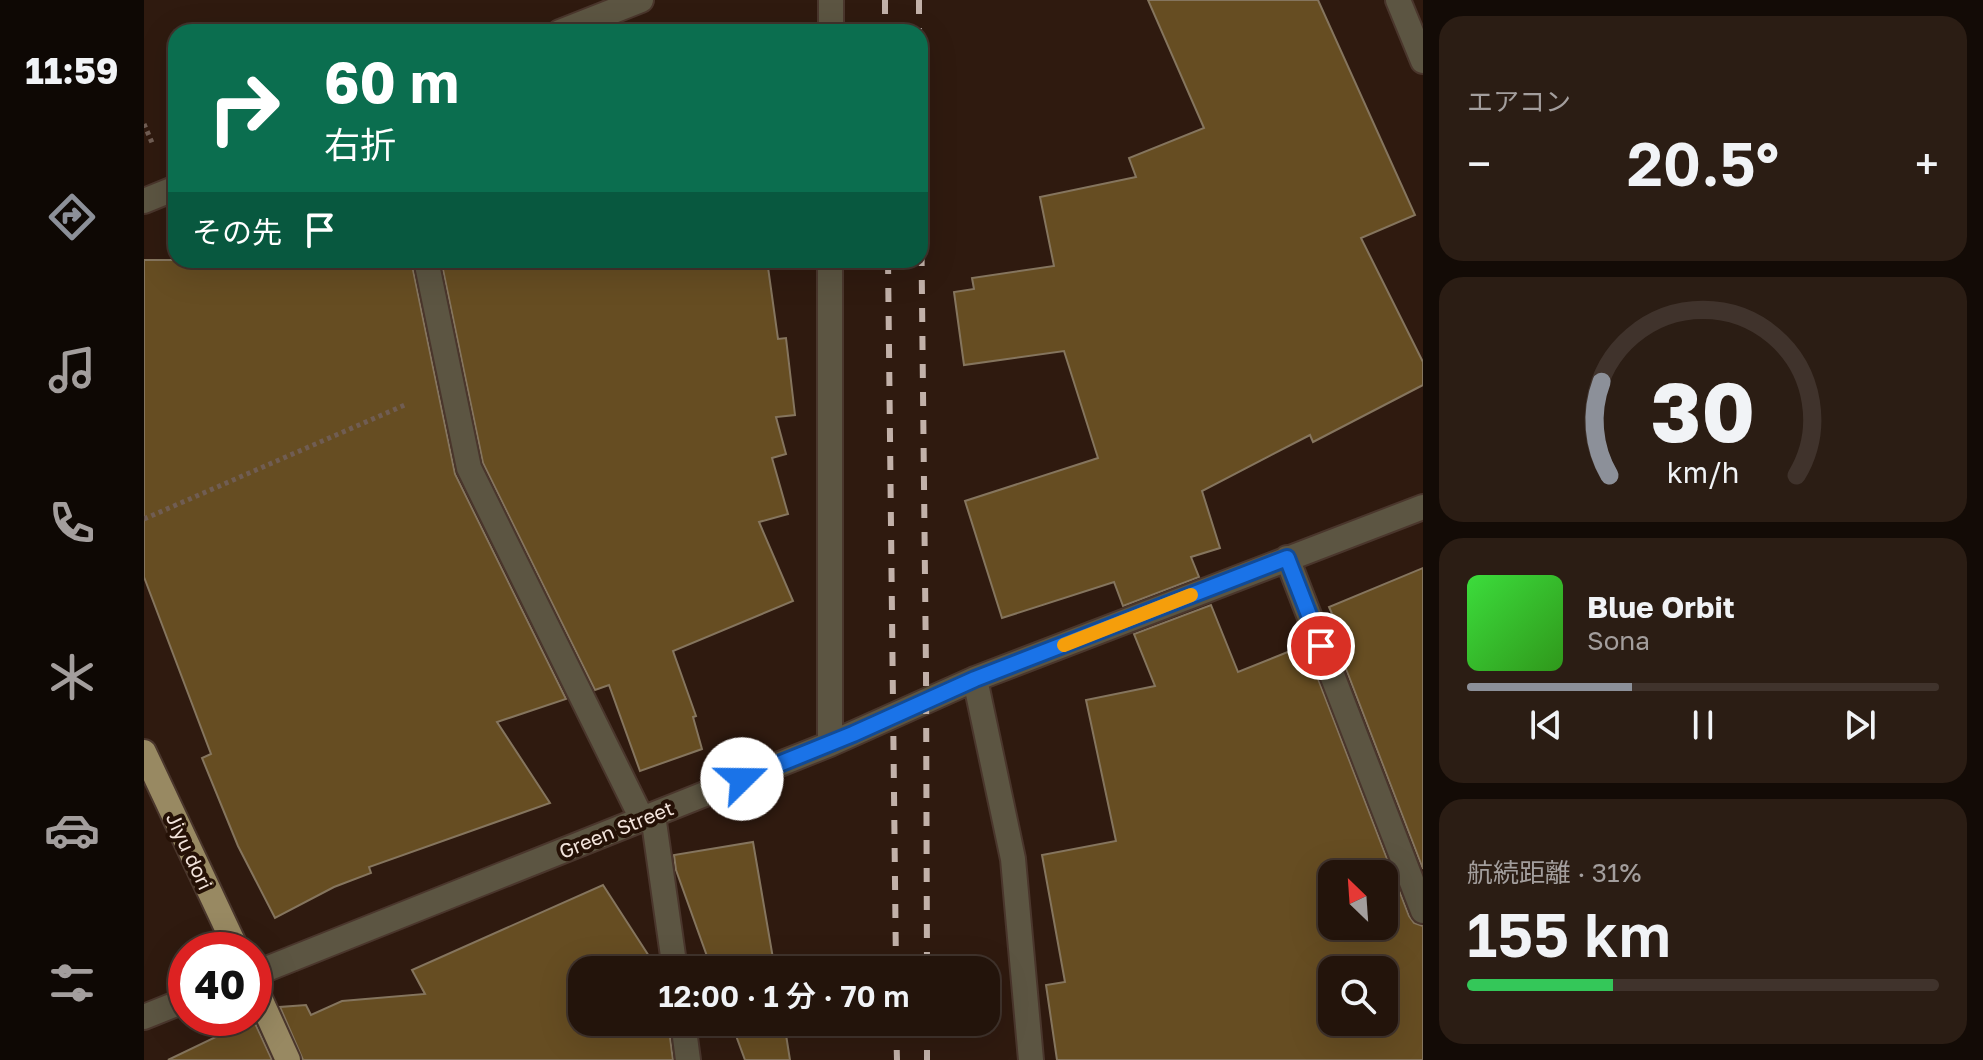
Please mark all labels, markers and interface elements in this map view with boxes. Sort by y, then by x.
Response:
text: 60 m [324,48,459,115]
text: 11:59 [25,49,119,92]
icon: right [192,56,296,160]
text: エアコン [1467,86,1571,117]
text: 右折 [324,123,396,166]
text: 20.5° [1627,127,1779,199]
text: − [1467,137,1491,190]
text: + [1915,137,1939,190]
icon: directions [44,189,100,245]
icon: arrive [298,208,342,252]
text: その先 [192,214,282,250]
icon: music [44,342,100,398]
text: 30 [1651,359,1755,459]
text: km/h [1667,455,1739,489]
icon: phone [44,495,100,551]
text: Blue Orbit [1587,589,1735,625]
pin [1287,612,1355,680]
icon: arrive [1299,624,1343,668]
text: Sona [1587,625,1650,656]
icon: climate [44,649,100,705]
icon: previous [1524,703,1568,747]
icon: pause [1681,703,1725,747]
icon: next [1838,703,1882,747]
position arrow [700,737,784,821]
street label: Green Street [555,795,677,863]
icon: car [44,802,100,858]
street label: Jiyu dori [162,809,218,893]
text: 航続距離 · 31% [1467,857,1641,888]
north arrow [1318,860,1398,940]
map controls [1318,860,1398,1036]
text: 155 km [1467,898,1671,970]
speed limit sign: 40 [168,932,272,1036]
icon: filters [44,955,100,1011]
button: search [1318,956,1398,1036]
text: 12:00 · 1 分 · 70 m [658,978,910,1014]

